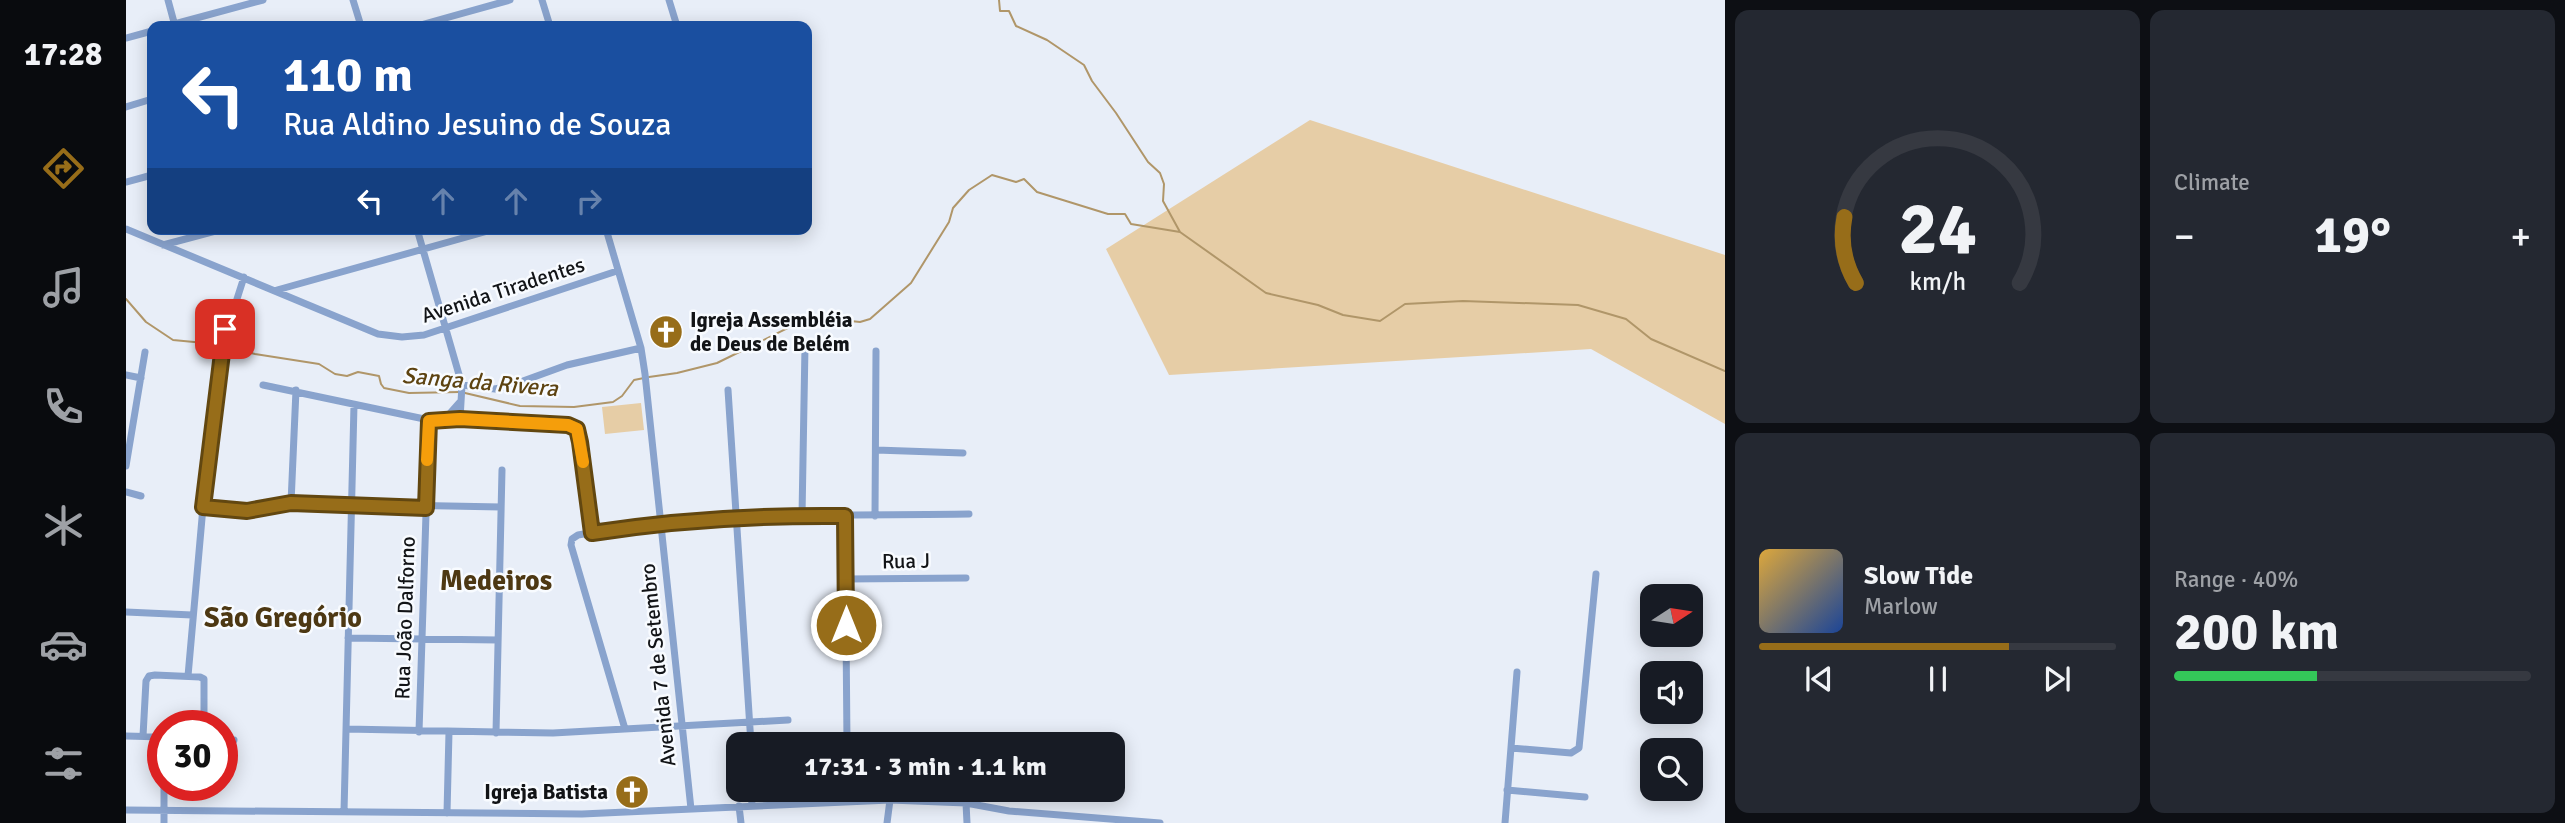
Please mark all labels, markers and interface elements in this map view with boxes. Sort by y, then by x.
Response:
text: 17:28 [24,35,102,74]
text: 110 m [283,45,413,105]
icon: left [168,49,259,140]
text: Rua Aldino Jesuino de Souza [283,105,671,144]
icon: directions [39,144,88,193]
text: Climate [2174,168,2250,197]
icon: left [351,182,389,220]
icon: ahead [424,182,462,220]
icon: ahead [497,182,535,220]
icon: right [570,182,608,220]
text: 24 [1898,185,1977,274]
text: 19° [2314,203,2391,267]
text: − [2174,213,2195,260]
text: + [2510,213,2531,260]
street label: Avenida Tiradentes [418,251,588,329]
icon: music [39,263,88,312]
text: km/h [1909,265,1966,296]
pin [195,299,255,359]
place label: Igreja Assembléia de Deus de Belém [690,307,853,357]
icon: arrive [206,310,244,348]
church icon: Igreja Assembléia de Deus de Belém [647,313,685,351]
water label: Sanga da Rivera [401,361,560,403]
icon: phone [39,382,88,431]
icon: climate [39,501,88,550]
street label: Rua João Dalforno [389,536,421,700]
street label: Rua J [882,548,930,574]
text: Slow Tide [1864,560,1973,592]
street label: Avenida 7 de Setembro [634,562,682,768]
district label: Medeiros [440,564,552,598]
text: Range · 40% [2174,565,2298,594]
north arrow [1640,584,1703,648]
map controls [1640,584,1703,801]
position arrow [809,588,883,662]
text: Marlow [1864,592,1938,621]
text: 200 km [2174,600,2339,664]
district label: São Gregório [204,601,362,635]
icon: car [39,620,88,669]
icon: previous [1800,660,1838,698]
icon: pause [1919,660,1957,698]
icon: next [2038,660,2076,698]
button: sound [1640,661,1703,724]
speed limit sign: 30 [147,710,238,801]
button: search [1640,738,1703,801]
icon: filters [39,739,88,788]
text: 17:31 · 3 min · 1.1 km [804,751,1047,783]
church icon: Igreja Batista [613,773,651,811]
place label: Igreja Batista [484,779,608,805]

